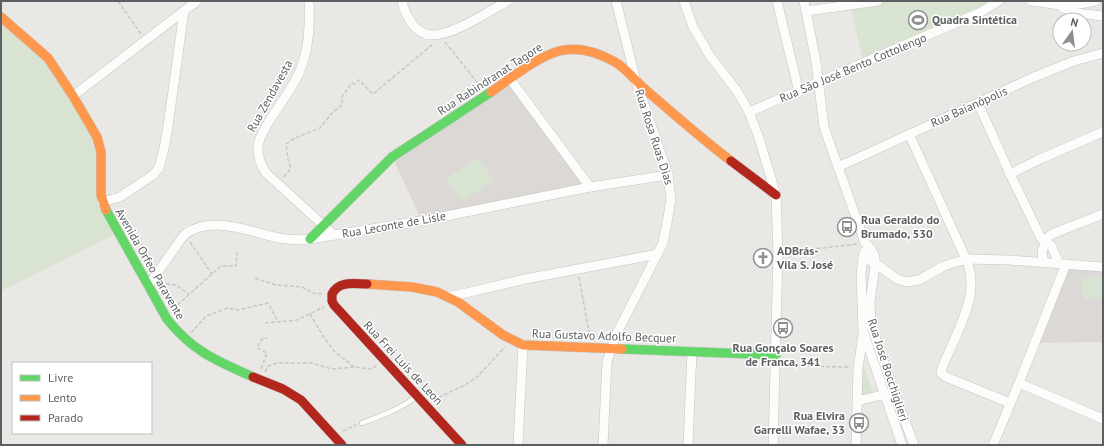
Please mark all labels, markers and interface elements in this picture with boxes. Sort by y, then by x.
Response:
sports icon: Quadra Sintética [907,9,929,31]
place label: Quadra Sintética [932,12,1017,27]
north arrow [1052,12,1092,52]
text: N [1069,15,1080,30]
street label: Rua São José Bento Cottolengo [777,30,929,105]
street label: Rua Rabindranat Tagore [434,39,545,118]
street label: Rua Zendavesta [244,57,296,134]
street label: Rua Baianópolis [928,83,1010,130]
street label: Rua Rosa Ruas Dias [632,87,677,187]
street label: Avenida Orfeo Paravente [112,205,188,322]
street label: Rua Leconte de Lisle [341,208,447,241]
place label: Rua Geraldo do Brumado, 530 [861,212,940,241]
bus stop icon: Rua Geraldo do Brumado, 530 [836,216,858,238]
place label: ADBrás- Vila S. José [776,243,833,272]
church icon: ADBrás- Vila S. José [752,247,774,269]
street label: Rua Frei Luis de Leon [361,317,446,408]
bus stop icon: Rua Gonçalo Soares de Franca, 341 [772,317,794,339]
street label: Rua José Bocchiglieri [865,317,912,423]
street label: Rua Gustavo Adolfo Becquer [532,325,676,346]
place label: Rua Gonçalo Soares de Franca, 341 [732,340,834,369]
legend [12,362,152,434]
text: Livre [48,370,73,385]
text: Lento [48,390,77,405]
place label: Rua Elvira Garrelli Wafae, 33 [754,408,845,437]
text: Parado [48,410,83,425]
bus stop icon: Rua Elvira Garrelli Wafae, 33 [848,412,870,434]

